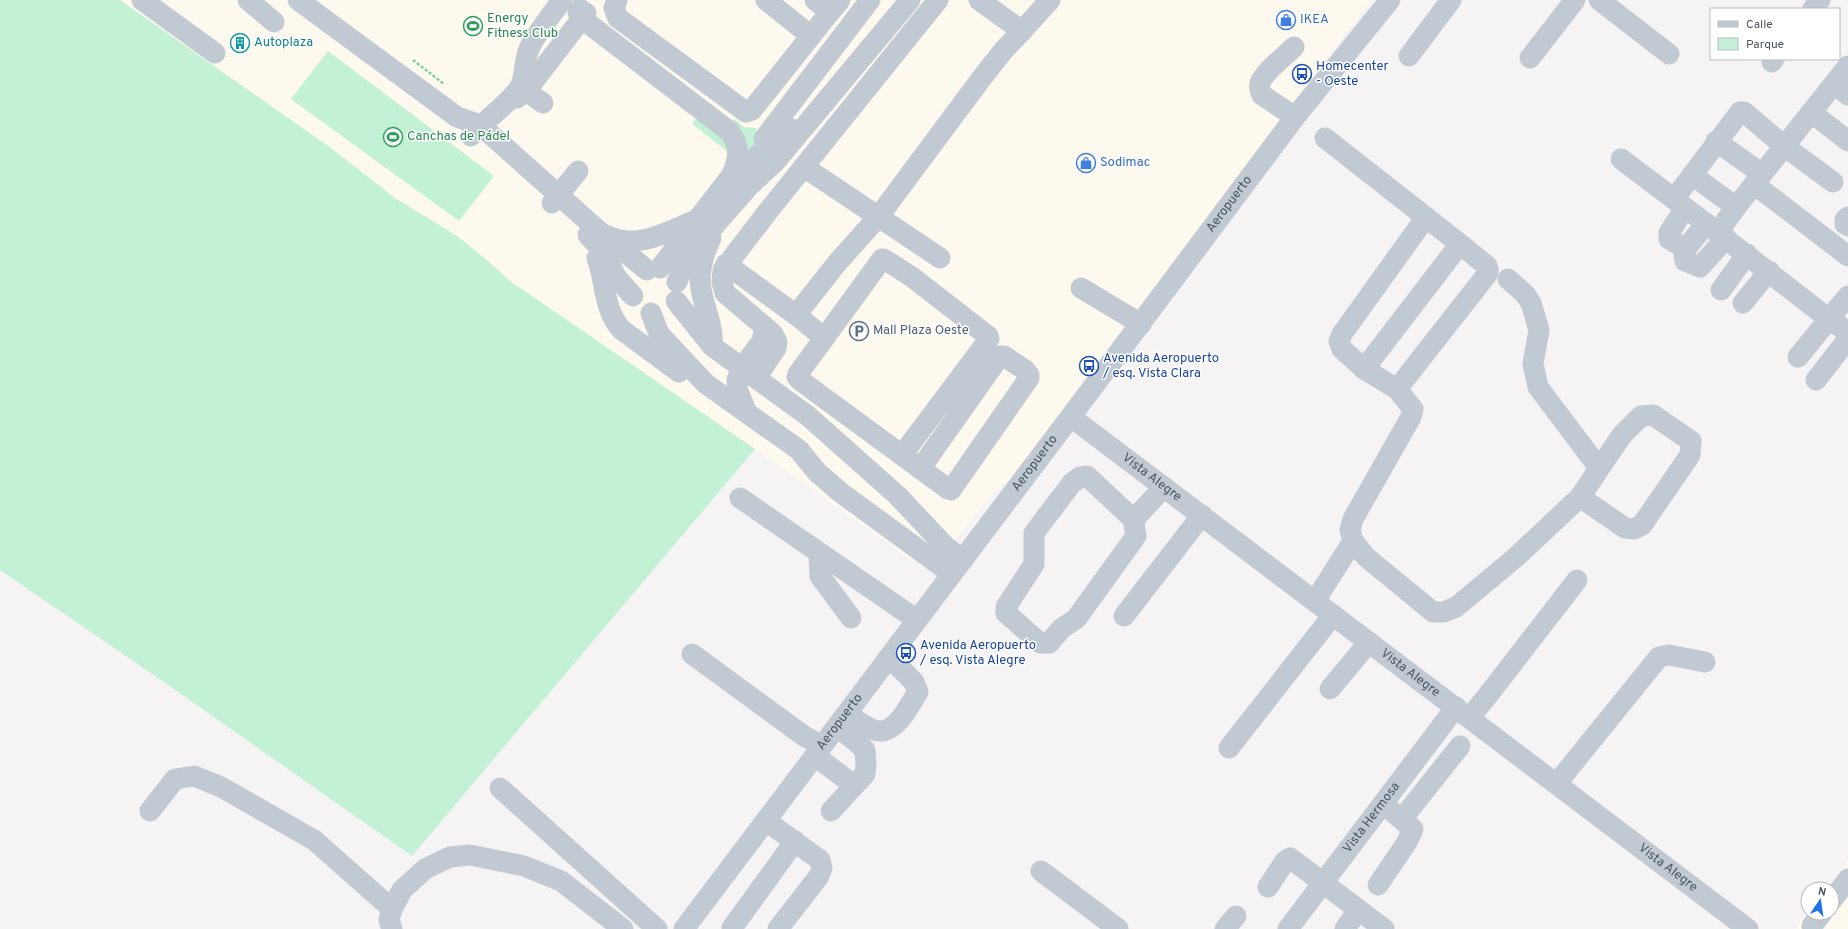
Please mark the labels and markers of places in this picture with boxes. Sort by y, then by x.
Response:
shop icon: IKEA [1275,9,1297,31]
place label: Energy Fitness Club [487,11,558,42]
place label: IKEA [1300,12,1329,28]
sports icon: Energy Fitness Club [462,15,484,37]
building icon: Autoplaza [229,32,251,54]
place label: Autoplaza [254,35,313,51]
place label: Homecenter - Oeste [1316,59,1389,90]
bus stop icon: Homecenter - Oeste [1291,63,1313,85]
sports icon: Canchas de Pádel [382,126,404,148]
place label: Canchas de Pádel [407,129,510,145]
shop icon: Sodimac [1075,152,1097,174]
place label: Sodimac [1100,155,1150,171]
parking icon: Mall Plaza Oeste [848,320,870,342]
place label: Mall Plaza Oeste [873,323,969,339]
place label: Avenida Aeropuerto / esq. Vista Clara [1102,351,1219,382]
bus stop icon: Avenida Aeropuerto / esq. Vista Clara [1078,355,1100,377]
place label: Avenida Aeropuerto / esq. Vista Alegre [919,638,1036,669]
bus stop icon: Avenida Aeropuerto / esq. Vista Alegre [895,642,917,664]

